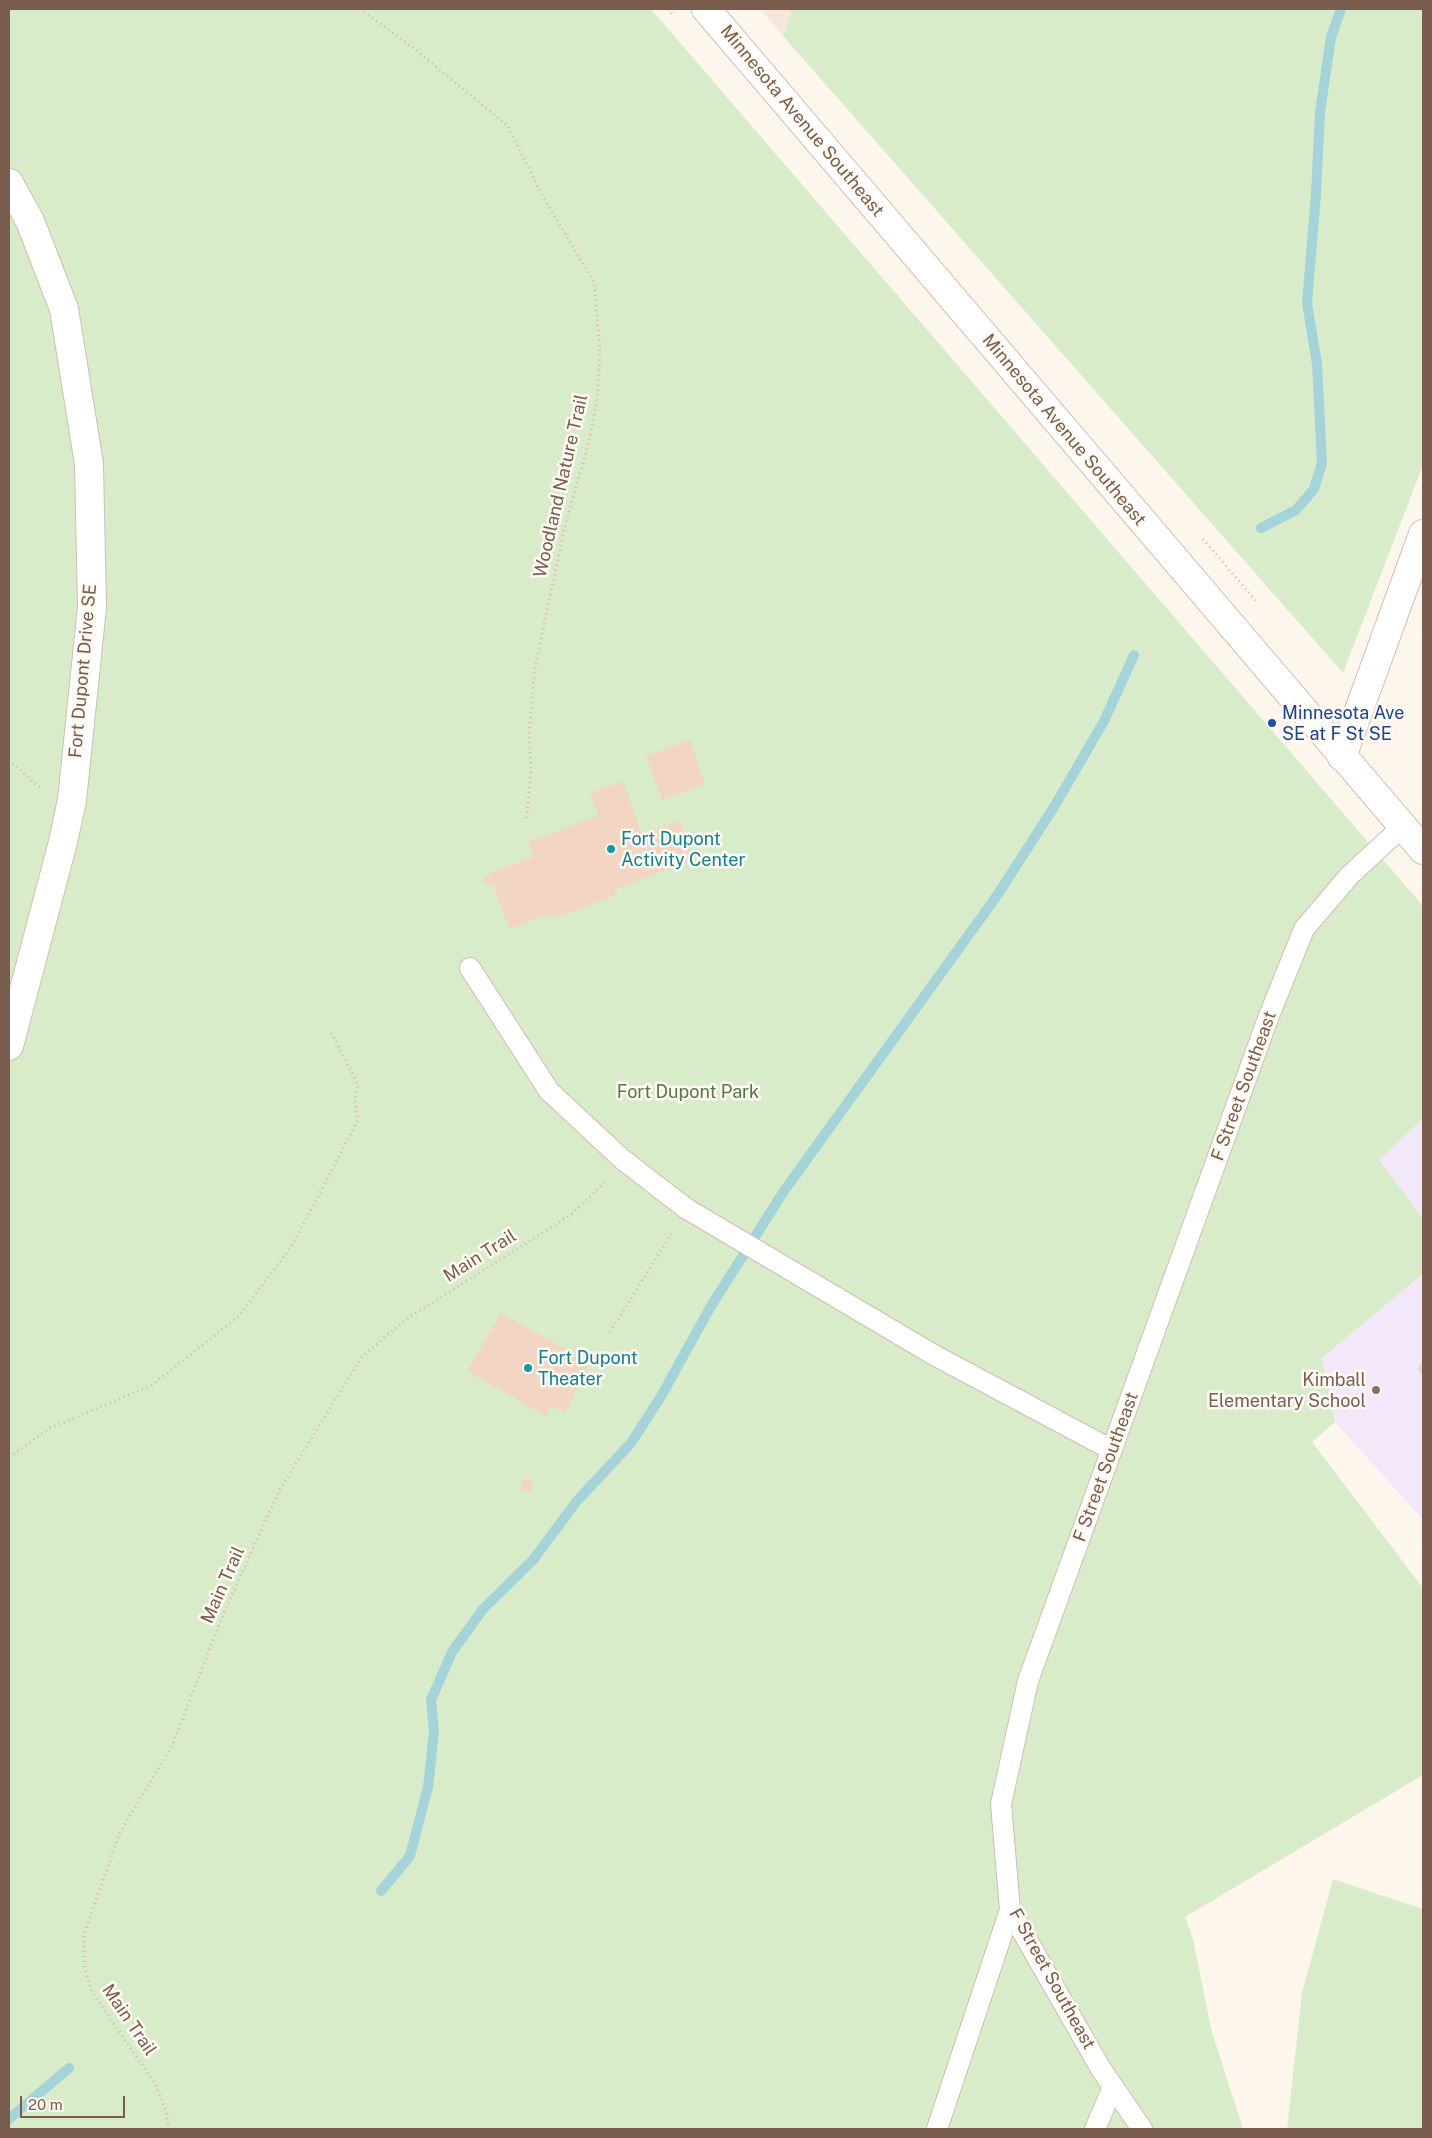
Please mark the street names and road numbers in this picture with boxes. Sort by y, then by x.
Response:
street label: Minnesota Avenue Southeast [715,21,889,221]
street label: Minnesota Avenue Southeast [977,330,1151,530]
street label: Woodland Nature Trail [529,392,593,580]
street label: Fort Dupont Drive SE [65,583,101,759]
street label: F Street Southeast [1207,1008,1281,1164]
street label: Main Trail [440,1225,520,1287]
street label: F Street Southeast [1069,1389,1143,1545]
street label: Main Trail [196,1543,250,1627]
street label: F Street Southeast [1004,1905,1100,2053]
street label: Main Trail [97,1980,161,2060]

